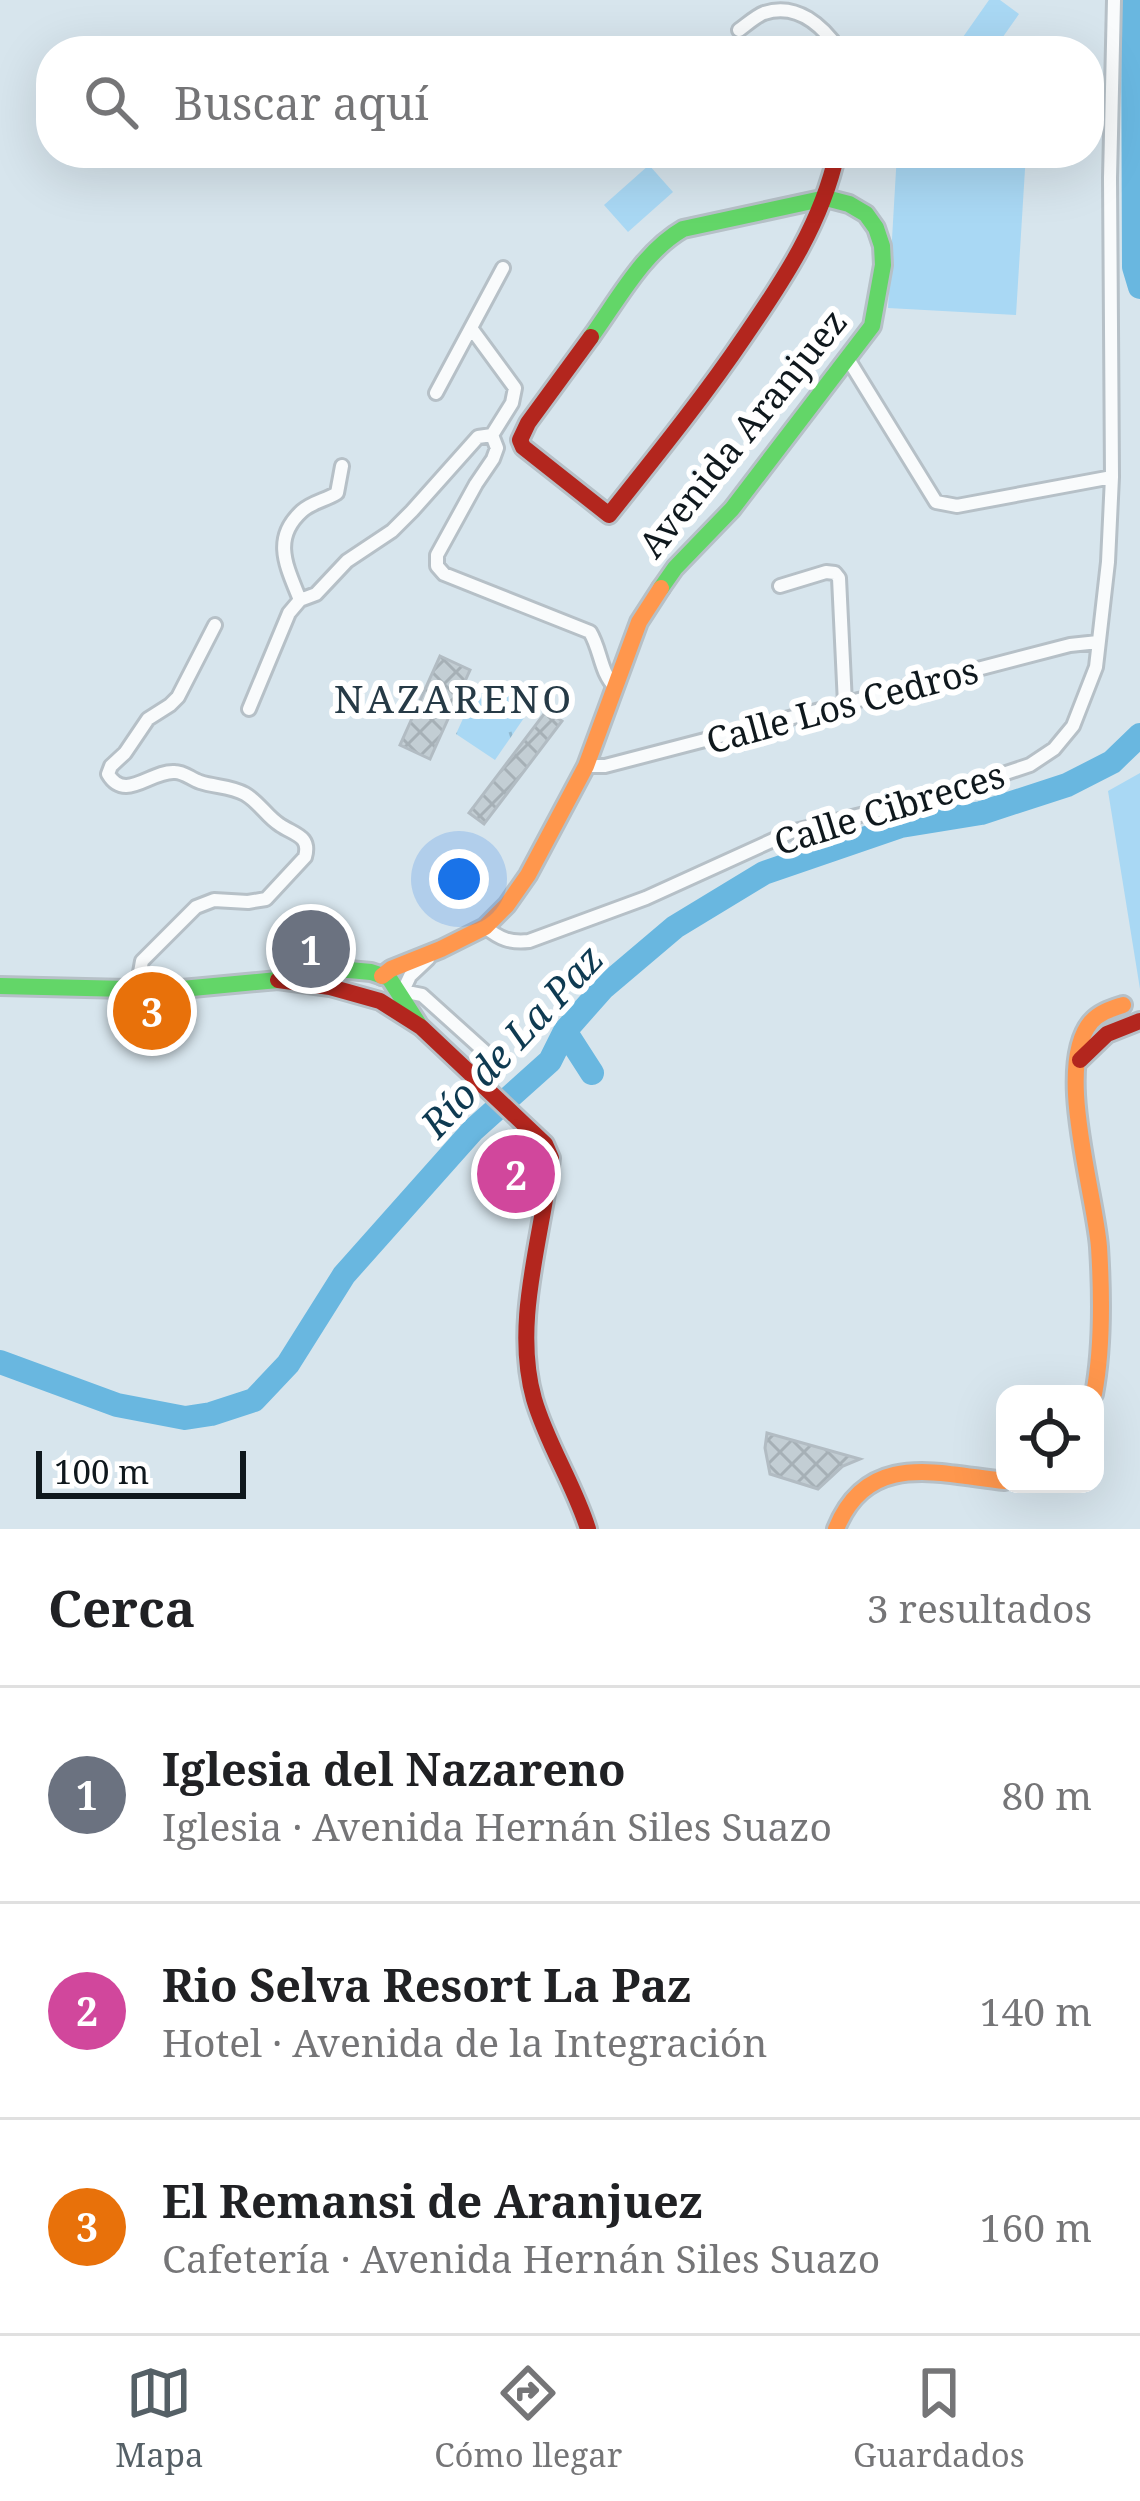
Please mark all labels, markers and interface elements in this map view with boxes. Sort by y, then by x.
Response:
search box [36,36,1104,168]
icon: search [78,69,144,135]
text: Buscar aquí [174,72,429,133]
street label: Avenida Aranjuez [627,299,857,567]
street label: Calle Los Cedros [701,645,983,765]
district label: NAZARENO [334,671,574,724]
street label: Calle Cibreces [768,750,1010,866]
your location [429,849,489,909]
pin: 1 [272,904,350,994]
water label: Río de La Paz [407,932,614,1149]
pin: 3 [113,966,191,1056]
pin: 2 [477,1129,555,1219]
map controls [996,1385,1104,1493]
button: locate [996,1385,1104,1493]
scale bar [36,1445,246,1498]
text: 100 m [54,1449,149,1494]
text: Cerca [48,1572,195,1642]
text: 3 resultados [867,1581,1092,1634]
text: Iglesia del Nazareno [162,1738,626,1799]
text: 1 [76,1768,98,1821]
text: 80 m [1001,1768,1092,1821]
text: Iglesia · Avenida Hernán Siles Suazo [162,1799,832,1852]
text: Rio Selva Resort La Paz [162,1954,691,2015]
text: 2 [76,1984,98,2037]
text: 140 m [980,1984,1092,2037]
text: Hotel · Avenida de la Integración [162,2015,767,2068]
text: El Remansi de Aranjuez [162,2170,703,2231]
text: 3 [76,2200,98,2253]
text: 160 m [980,2200,1092,2253]
text: Cafetería · Avenida Hernán Siles Suazo [162,2231,880,2284]
tab: Mapa [115,2360,204,2477]
tab: Cómo llegar [434,2360,622,2477]
tab: Guardados [853,2360,1025,2477]

